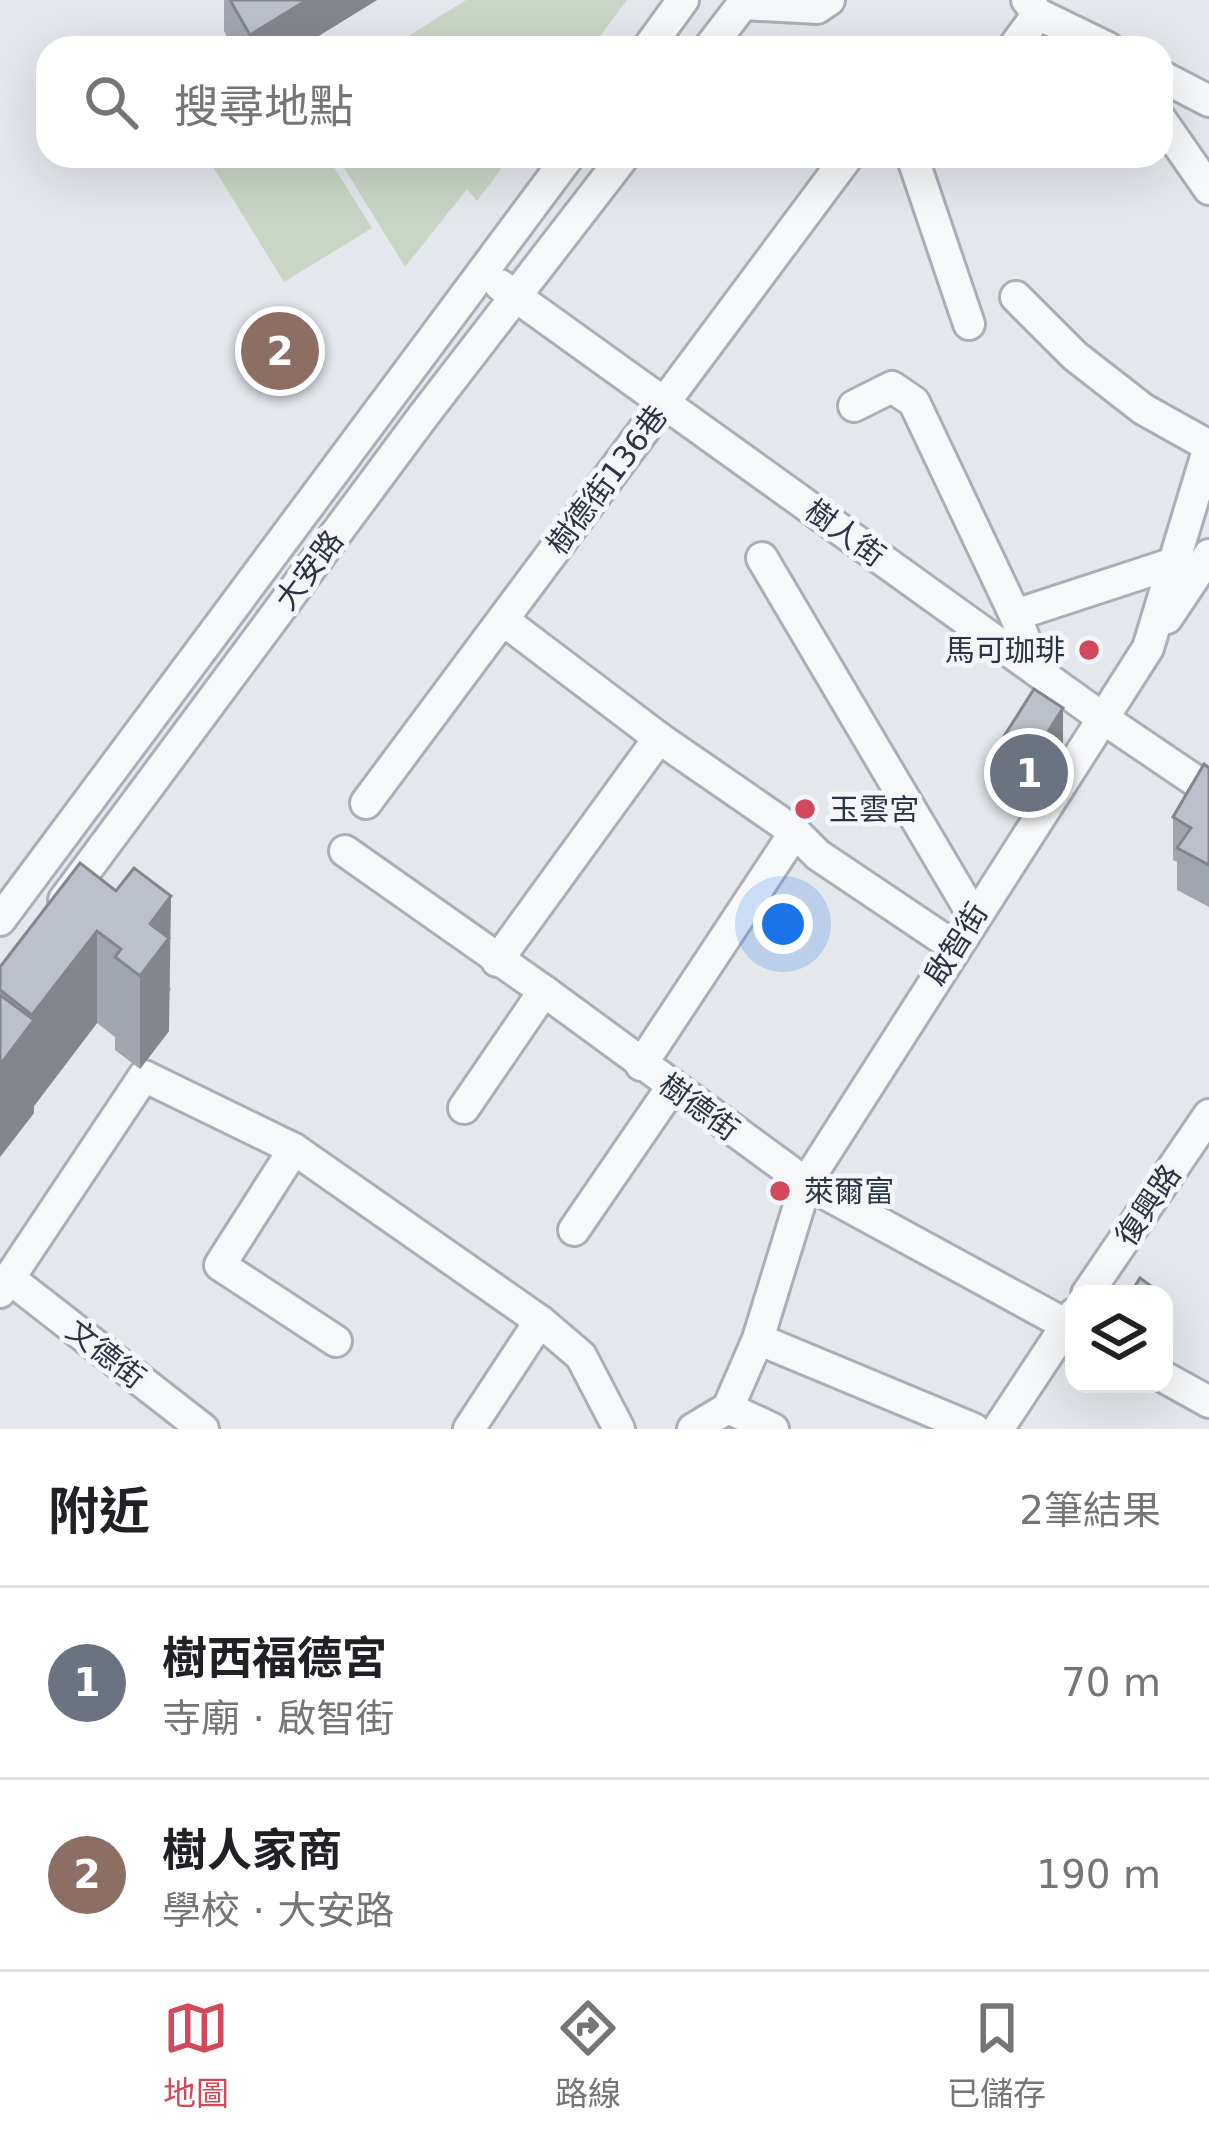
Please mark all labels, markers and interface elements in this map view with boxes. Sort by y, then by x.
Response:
search box [36,36,1173,168]
icon: search [78,69,144,135]
text: 搜尋地點 [174,80,354,133]
pin: 2 [241,306,319,396]
street label: 樹德街136巷 [540,399,674,561]
street label: 樹人街 [798,492,892,574]
street label: 大安路 [268,524,350,616]
place label: 馬可珈琲 [945,633,1065,668]
marker: 馬可珈琲 [1076,637,1102,663]
pin: 1 [990,728,1068,818]
place label: 玉雲宮 [829,792,919,827]
marker: 玉雲宮 [792,796,818,822]
your location [753,894,813,954]
street label: 啟智街 [917,897,995,991]
street label: 樹德街 [652,1066,746,1148]
street label: 復興路 [1108,1158,1188,1252]
place label: 萊爾富 [804,1174,894,1209]
marker: 萊爾富 [767,1178,793,1204]
map controls [1065,1285,1173,1393]
button: layers [1065,1285,1173,1393]
street label: 文德街 [60,1313,152,1395]
text: 附近 [48,1482,150,1541]
text: 2筆結果 [1019,1488,1161,1533]
text: 樹西福德宮 [162,1632,387,1685]
text: 1 [73,1660,101,1705]
text: 70 m [1061,1660,1161,1705]
text: 寺廟 · 啟智街 [162,1696,394,1741]
text: 樹人家商 [162,1824,342,1877]
text: 2 [73,1852,101,1897]
text: 190 m [1036,1852,1161,1897]
text: 學校 · 大安路 [162,1888,394,1933]
tab: 地圖 [163,1995,229,2115]
tab: 路線 [555,1995,621,2115]
tab: 已儲存 [947,1995,1046,2115]

